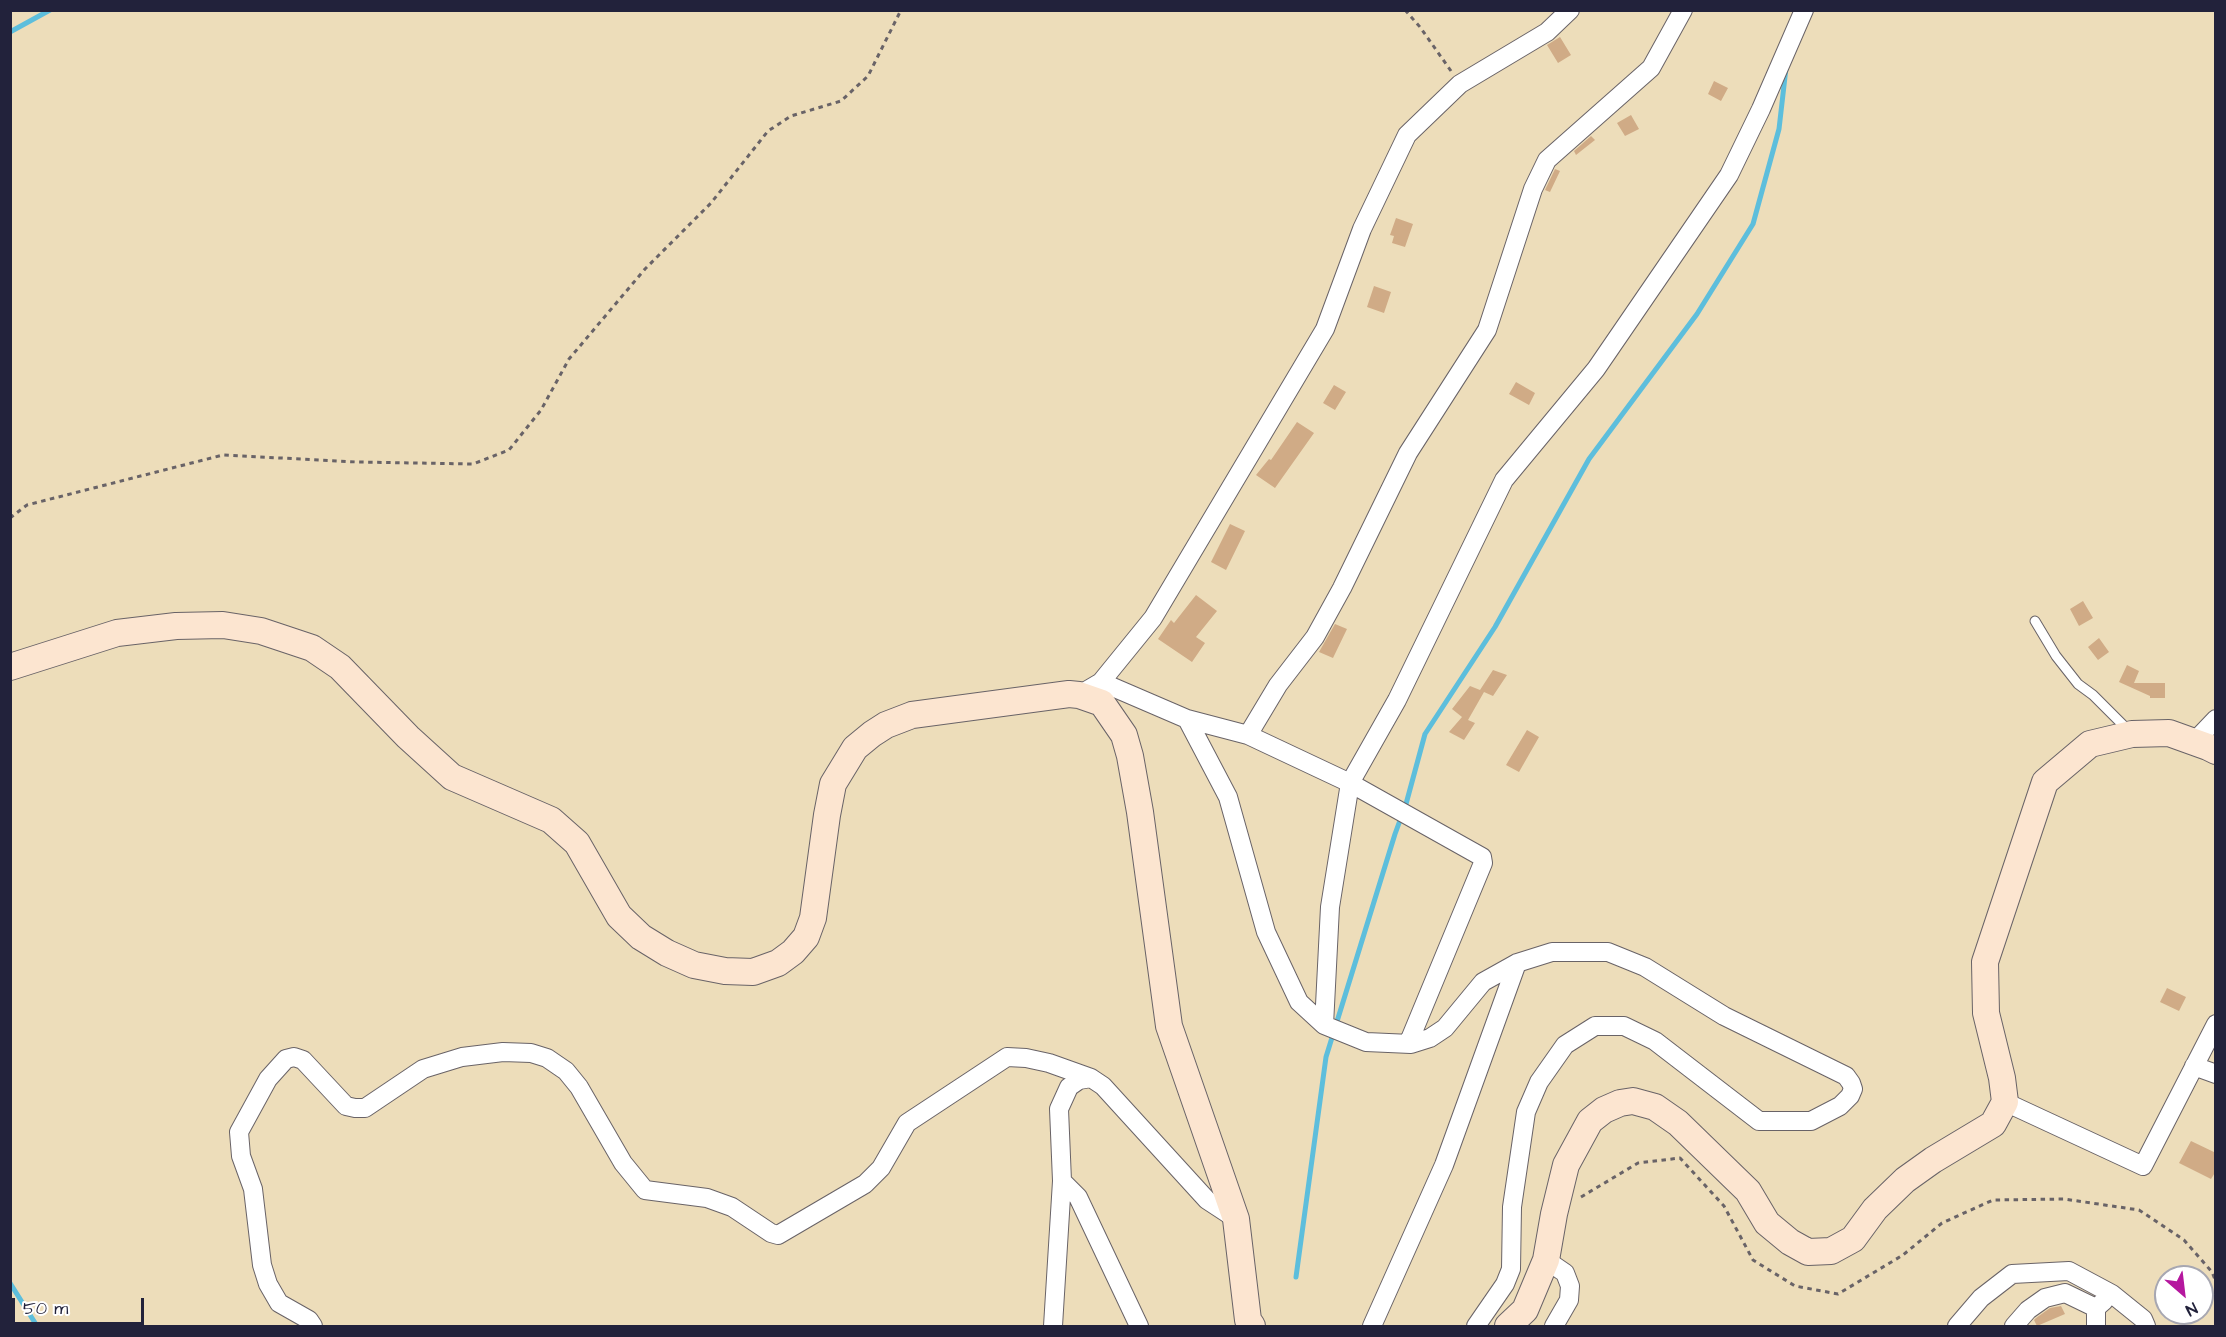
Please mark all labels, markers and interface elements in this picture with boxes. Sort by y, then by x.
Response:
north arrow [2154,1265,2214,1325]
scale bar [15,1286,147,1324]
text: 50 m [23,1296,68,1321]
text: N [2182,1297,2201,1321]

